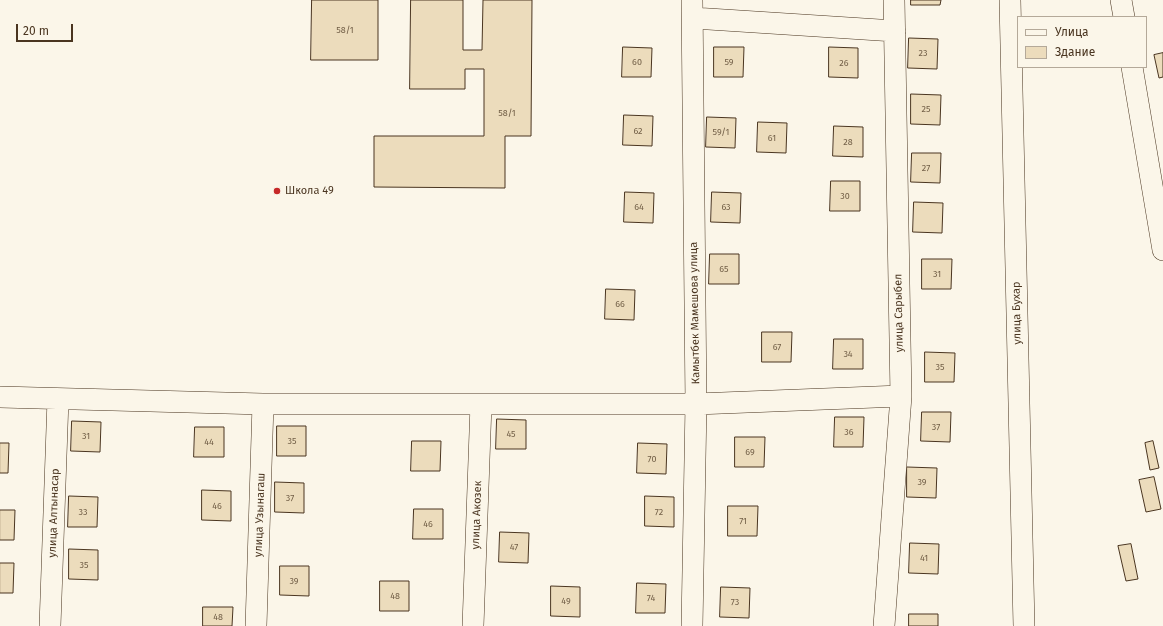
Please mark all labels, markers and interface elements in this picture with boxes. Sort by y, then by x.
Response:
scale bar [18,16,75,42]
legend [1017,16,1147,68]
text: 20 m [23,24,49,38]
house number: 58/1 [336,25,354,35]
text: Улица [1055,25,1089,39]
text: Здание [1055,45,1095,59]
house number: 23 [919,48,927,58]
house number: 60 [632,57,642,67]
house number: 59 [724,57,734,67]
house number: 26 [839,58,849,68]
house number: 25 [922,104,930,114]
house number: 58/1 [498,108,516,118]
house number: 62 [633,126,643,136]
house number: 59/1 [713,127,729,137]
house number: 61 [768,133,776,143]
house number: 28 [843,137,853,147]
house number: 27 [922,163,930,173]
place label: Школа 49 [285,184,334,198]
marker: Школа 49 [272,186,282,196]
house number: 30 [840,191,850,201]
house number: 64 [634,202,644,212]
house number: 63 [721,202,731,212]
street label: Камытбек Мамешова улица [687,242,703,384]
house number: 65 [719,264,729,274]
house number: 31 [933,269,941,279]
street label: улица Сарыбел [892,273,906,353]
street label: улица Бухар [1010,281,1024,345]
house number: 66 [615,299,625,309]
house number: 67 [773,342,781,352]
house number: 34 [843,349,853,359]
house number: 35 [936,362,944,372]
house number: 37 [932,422,940,432]
house number: 36 [844,427,854,437]
house number: 45 [506,429,516,439]
house number: 31 [82,431,90,441]
house number: 35 [288,436,296,446]
house number: 44 [204,437,214,447]
house number: 69 [745,447,755,457]
house number: 70 [648,454,656,464]
street label: улица Алтынасар [46,468,62,558]
street label: улица Узынагаш [252,473,268,557]
house number: 39 [917,477,927,487]
street label: улица Акозек [469,480,485,550]
house number: 37 [286,493,294,503]
house number: 46 [212,501,222,511]
house number: 33 [79,507,87,517]
house number: 72 [655,507,663,517]
house number: 71 [739,516,747,526]
house number: 46 [423,519,433,529]
house number: 47 [510,542,518,552]
house number: 41 [920,553,928,563]
house number: 35 [80,560,88,570]
house number: 39 [289,576,299,586]
house number: 48 [390,591,400,601]
house number: 74 [647,593,655,603]
house number: 49 [561,596,571,606]
house number: 73 [731,597,739,607]
house number: 48 [213,612,223,622]

